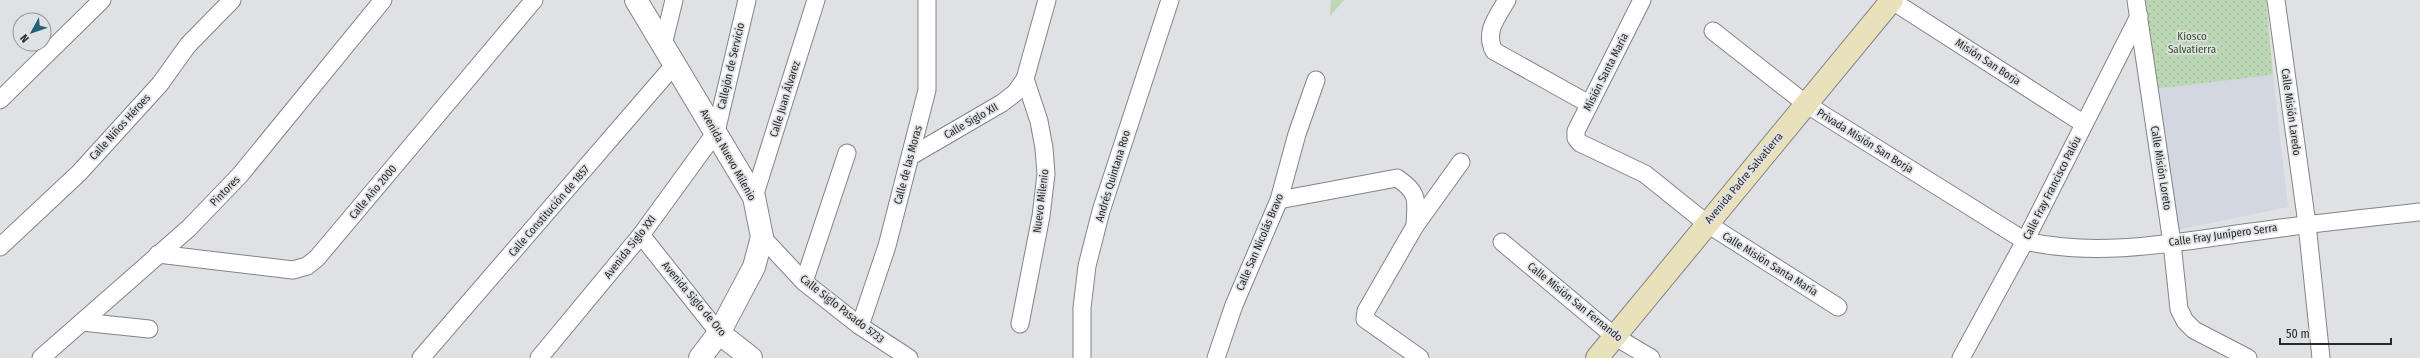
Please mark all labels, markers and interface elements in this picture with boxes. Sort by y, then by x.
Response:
north arrow [12,12,52,52]
street label: Callejón de Servicio [715,21,747,111]
park label: Kiosco Salvatierra [2168,30,2216,56]
text: N [18,31,32,45]
street label: Misión Santa María [1581,31,1631,113]
street label: Misión San Borja [1953,36,2023,88]
street label: Calle Juan Álvarez [766,58,803,139]
street label: Calle Misión Laredo [2278,68,2304,156]
street label: Calle Niños Héroes [87,91,153,163]
street label: Calle Siglo XII [942,100,1000,142]
street label: Privada Misión San Borja [1814,106,1916,176]
street label: Avenida Nuevo Milenio [697,107,759,203]
street label: Calle de las Moras [891,124,925,206]
street label: Calle Misión Loreto [2148,125,2174,211]
street label: Andrés Quintana Roo [1093,128,1133,223]
street label: Avenida Padre Salvatierra [1702,130,1786,226]
street label: Calle Fray Francisco Palóu [2020,134,2084,242]
street label: Calle Año 2000 [347,162,400,222]
street label: Calle Constitución de 1857 [506,162,592,259]
street label: Nuevo Milenio [1031,168,1051,234]
street label: Pintores [207,173,243,209]
street label: Calle San Nicolás Bravo [1234,191,1286,293]
street label: Avenida Siglo XXI [601,213,659,281]
street label: Calle Fray Junípero Serra [2168,221,2278,249]
street label: Calle Misión Santa María [1720,229,1820,299]
street label: Avenida Siglo de Oro [659,259,729,339]
street label: Calle Misión San Fernando [1525,260,1625,344]
street label: Calle Siglo Pasado 5733 [797,272,887,346]
scale bar [2280,320,2391,346]
text: 50 m [2286,327,2310,341]

